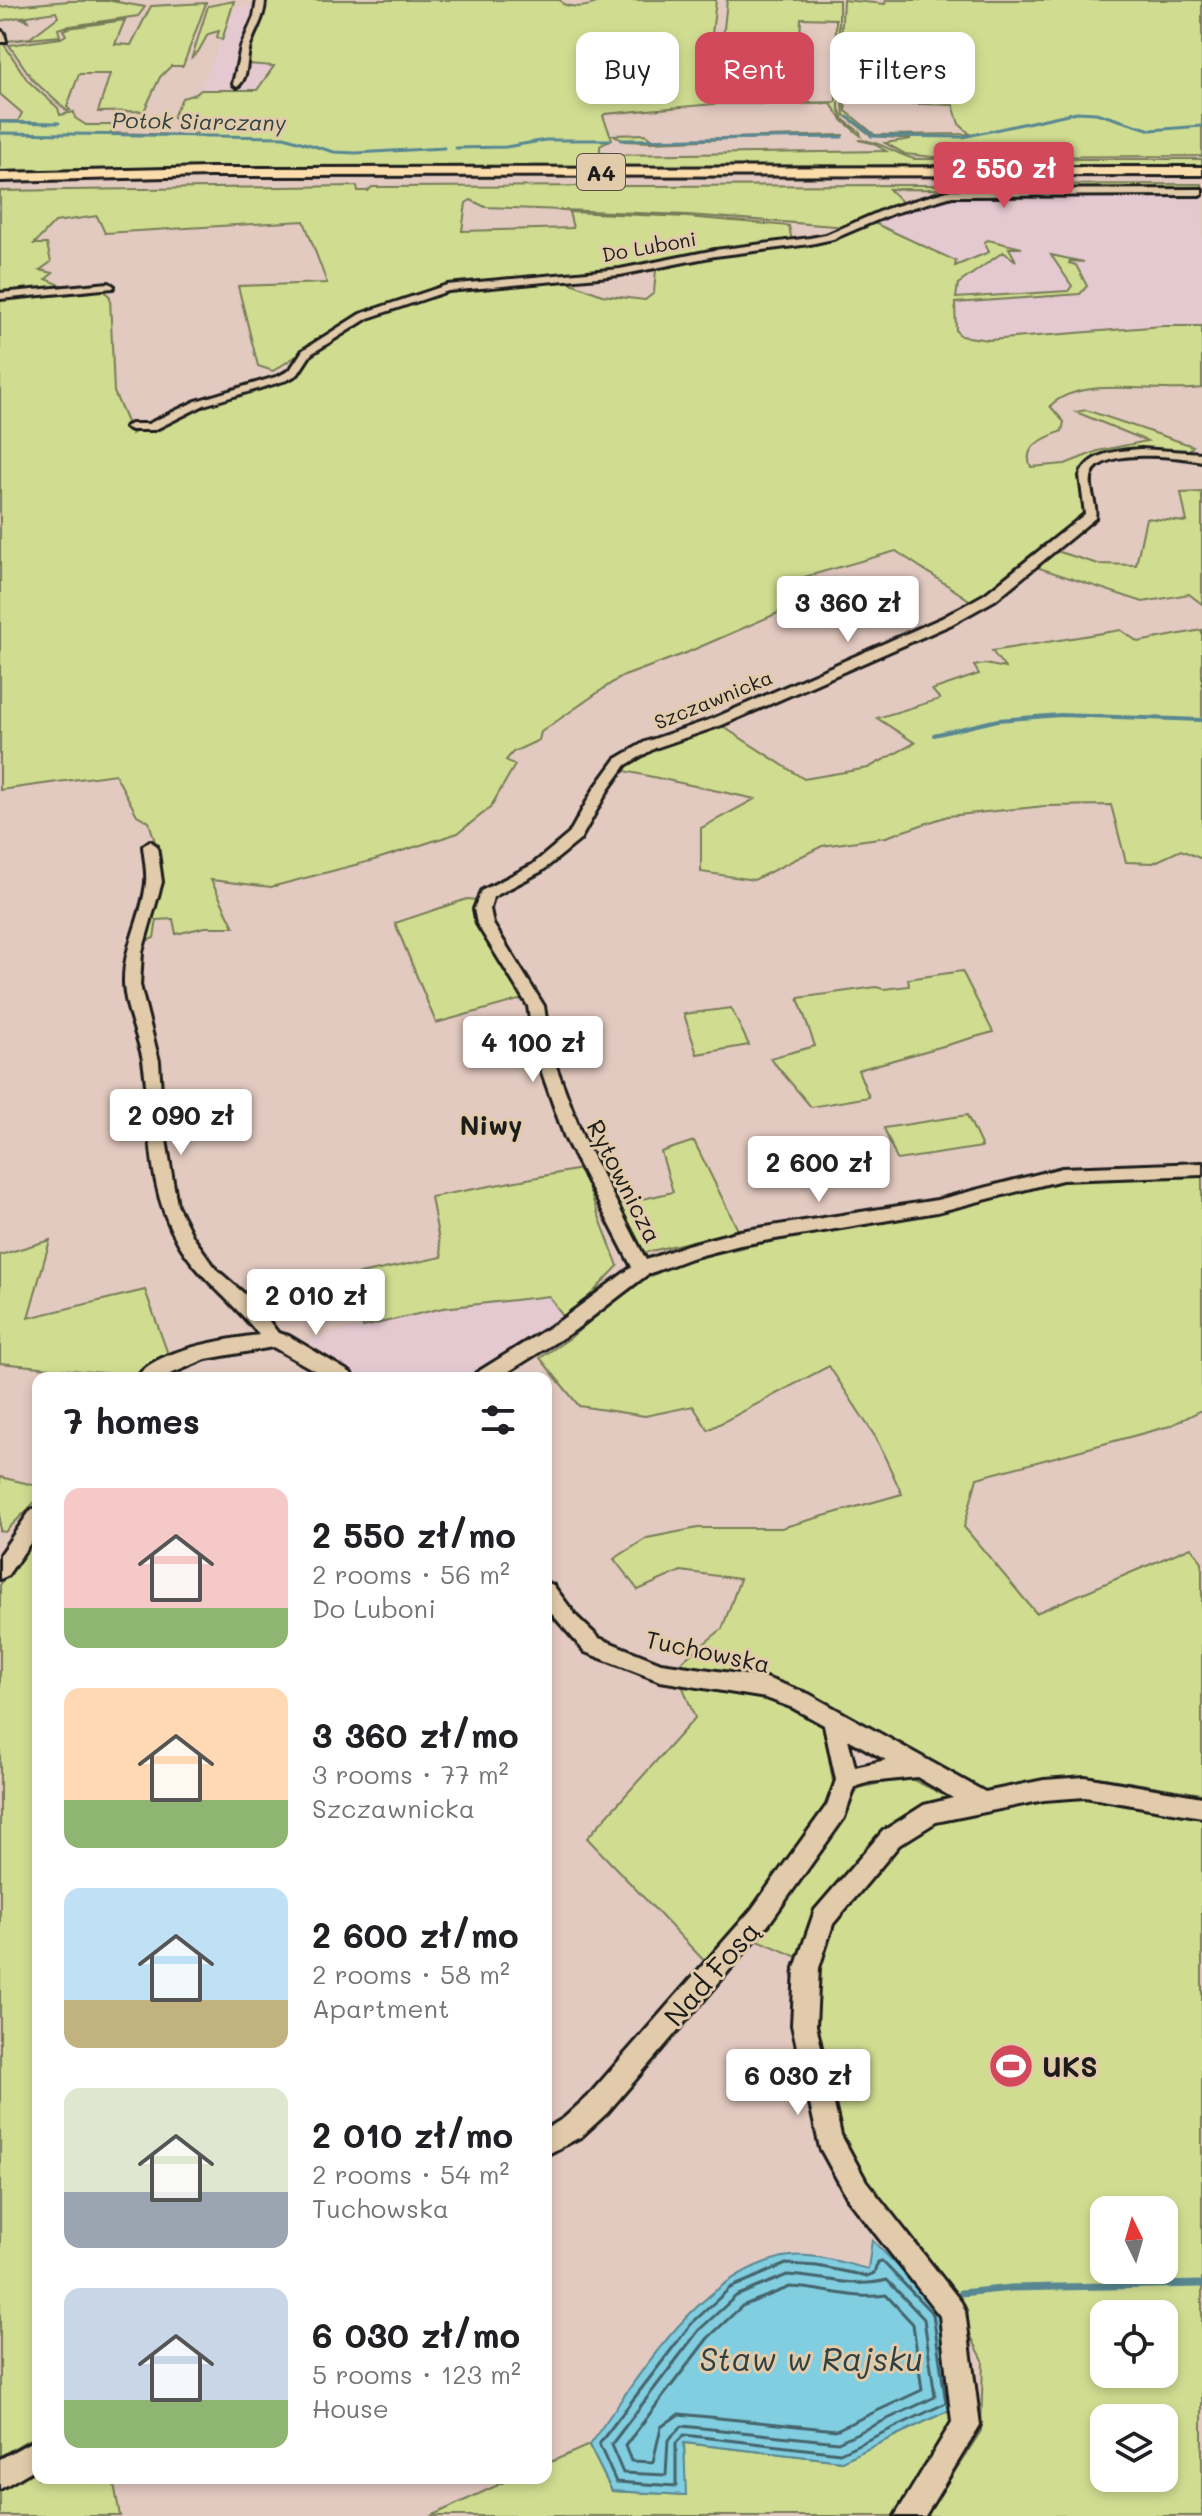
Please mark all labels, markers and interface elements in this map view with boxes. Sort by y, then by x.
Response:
chip: Buy [576,32,679,104]
chip: Rent [695,32,814,104]
chip: Filters [830,32,975,104]
water label: Potok Siarczany [112,105,287,137]
pin: 2 550 zł [921,142,1087,210]
text: 2 550 zł [952,151,1056,185]
road number: A4 [577,154,625,190]
street label: Do Luboni [600,225,698,267]
pin: 3 360 zł [765,576,931,644]
text: 3 360 zł [795,585,901,619]
street label: Szczawnicka [650,663,776,735]
pin: 4 100 zł [450,1016,616,1084]
text: 4 100 zł [481,1025,585,1059]
pin: 2 090 zł [98,1089,264,1157]
text: 2 090 zł [128,1098,234,1132]
district label: Niwy [460,1108,522,1142]
street label: Rytownicza [581,1114,669,1248]
pin: 2 600 zł [736,1136,902,1204]
text: 2 600 zł [766,1145,872,1179]
pin: 2 010 zł [233,1269,399,1337]
text: 2 010 zł [265,1278,367,1312]
text: 7 homes [64,1398,200,1443]
icon: filters [476,1398,520,1442]
text: 2 550 zł/mo [312,1512,516,1557]
icon: home [128,1520,224,1616]
text: 2 rooms · 56 m² [312,1557,510,1591]
text: Do Luboni [312,1591,436,1625]
street label: Tuchowska [643,1623,773,1679]
text: 3 360 zł/mo [312,1712,519,1757]
icon: home [128,1720,224,1816]
text: 3 rooms · 77 m² [312,1757,509,1791]
text: Szczawnicka [312,1791,475,1825]
text: 2 600 zł/mo [312,1912,519,1957]
street label: Nad Fosą [655,1913,767,2033]
icon: home [128,1920,224,2016]
text: 2 rooms · 58 m² [312,1957,510,1991]
text: Apartment [312,1991,449,2025]
sports icon: UKS [987,2042,1035,2090]
place label: UKS [1042,2048,1098,2084]
pin: 6 030 zł [715,2049,881,2117]
text: 6 030 zł [744,2058,852,2092]
text: 2 010 zł/mo [312,2112,513,2157]
icon: home [128,2120,224,2216]
text: 2 rooms · 54 m² [312,2157,509,2191]
text: Tuchowska [312,2191,449,2225]
north arrow [1090,2196,1178,2284]
map controls [1090,2196,1178,2492]
button: locate [1090,2300,1178,2388]
text: 6 030 zł/mo [312,2312,520,2357]
icon: home [128,2320,224,2416]
water label: Staw w Rajsku [699,2337,923,2379]
text: 5 rooms · 123 m² [312,2357,521,2391]
text: House [312,2391,389,2425]
button: layers [1090,2404,1178,2492]

